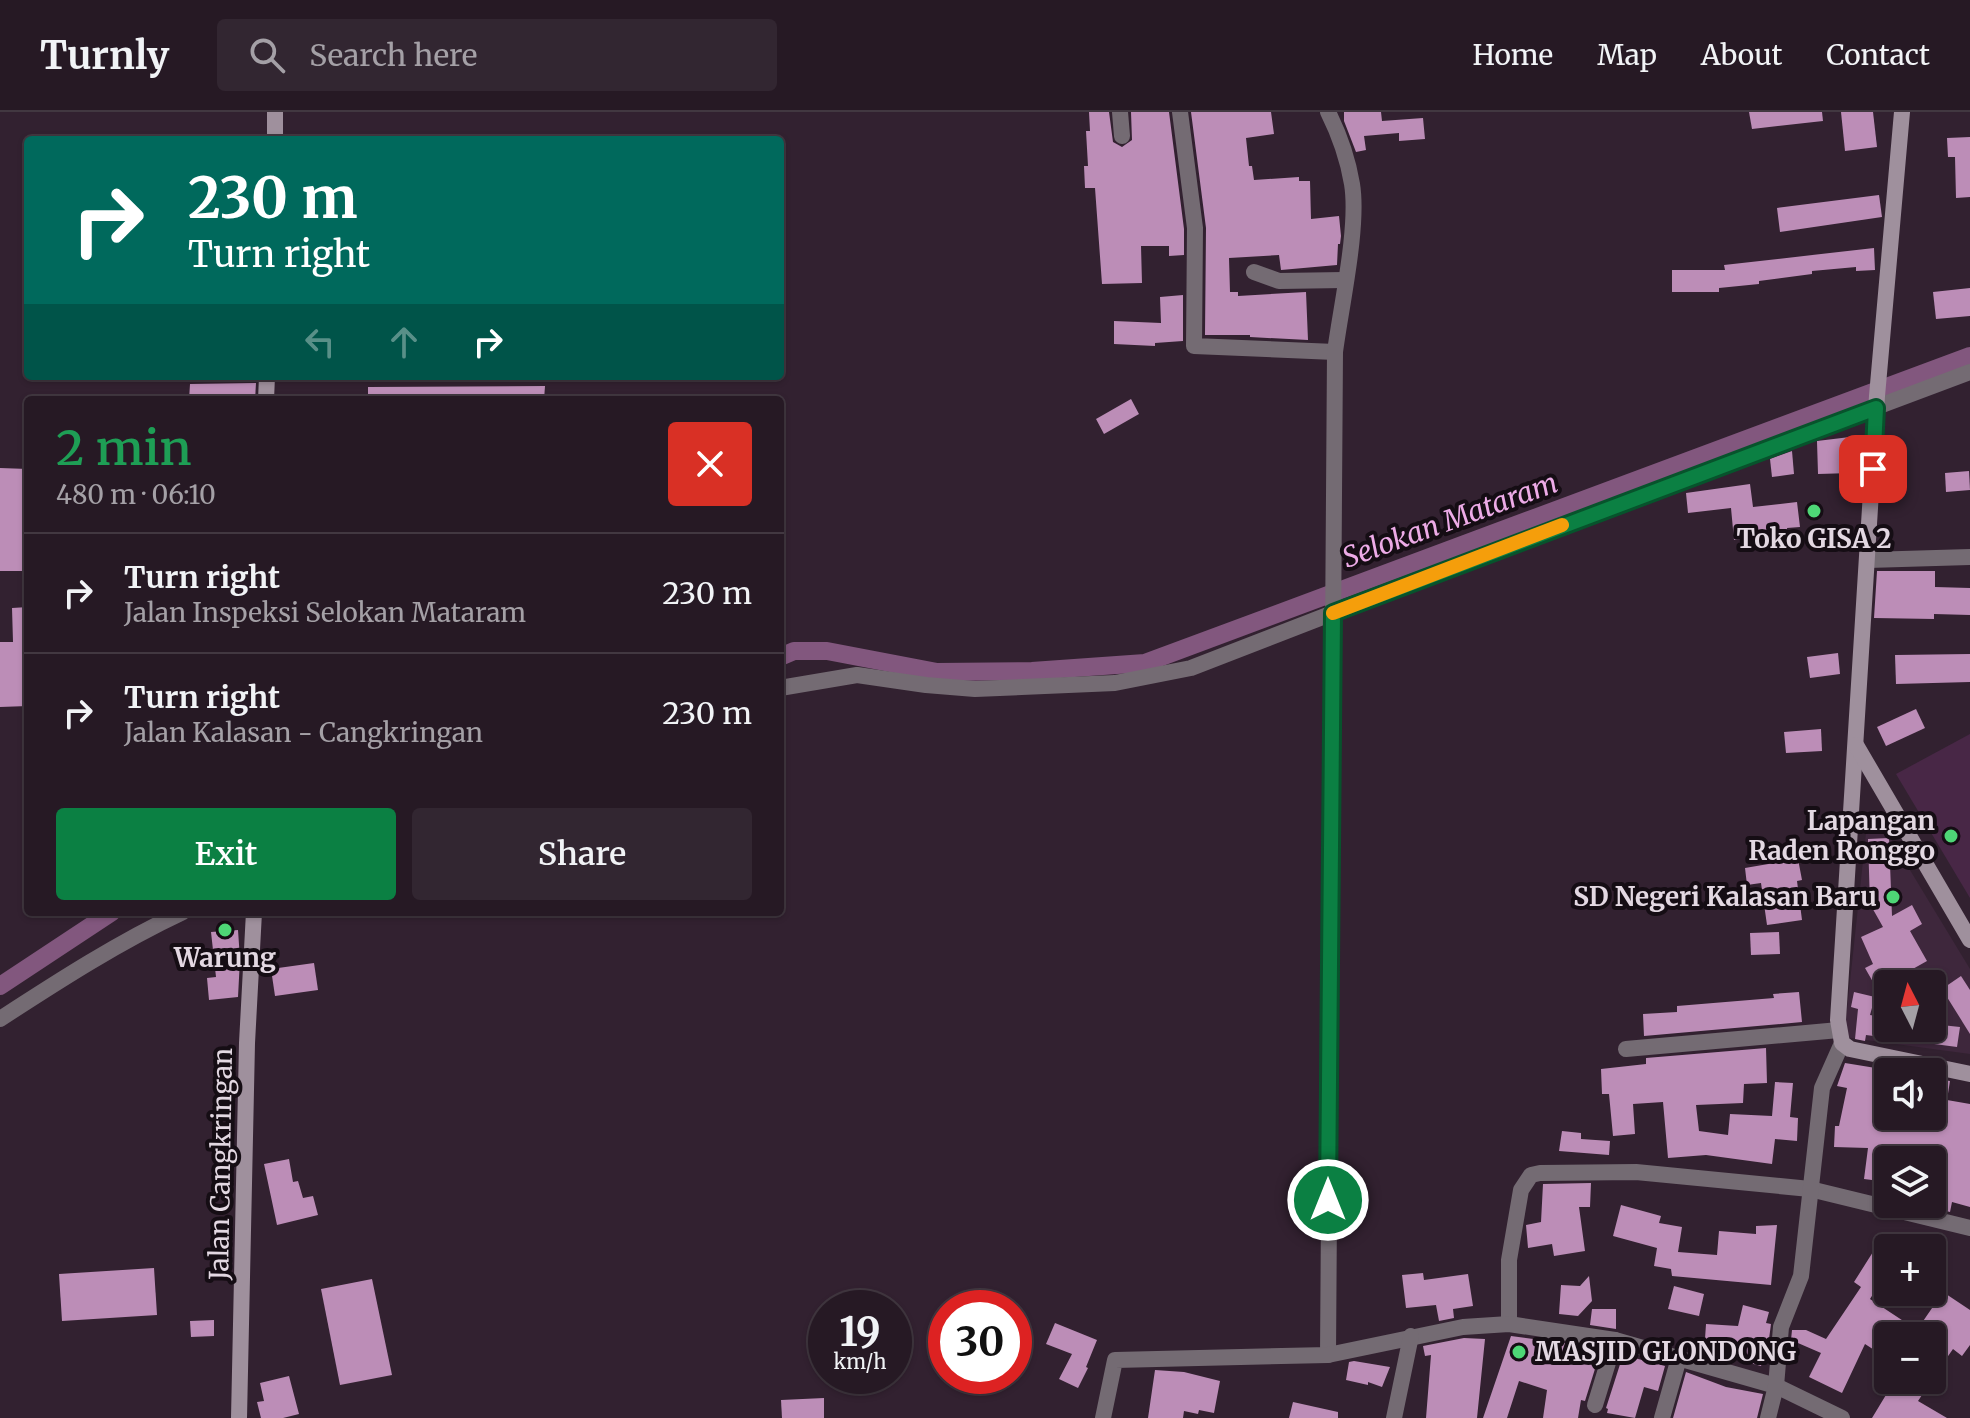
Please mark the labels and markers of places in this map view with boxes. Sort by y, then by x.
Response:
pin [1839,435,1907,503]
marker: Toko GISA 2 [1805,502,1823,520]
place label: Toko GISA 2 [1736,522,1892,555]
place label: Lapangan Raden Ronggo [1748,804,1935,867]
marker: Lapangan Raden Ronggo [1942,827,1960,845]
place label: SD Negeri Kalasan Baru [1573,880,1877,913]
marker: SD Negeri Kalasan Baru [1884,888,1902,906]
marker: Warung [216,921,234,939]
place label: Warung [173,941,276,974]
place label: MASJID GLONDONG [1535,1335,1796,1368]
marker: MASJID GLONDONG [1510,1343,1528,1361]

